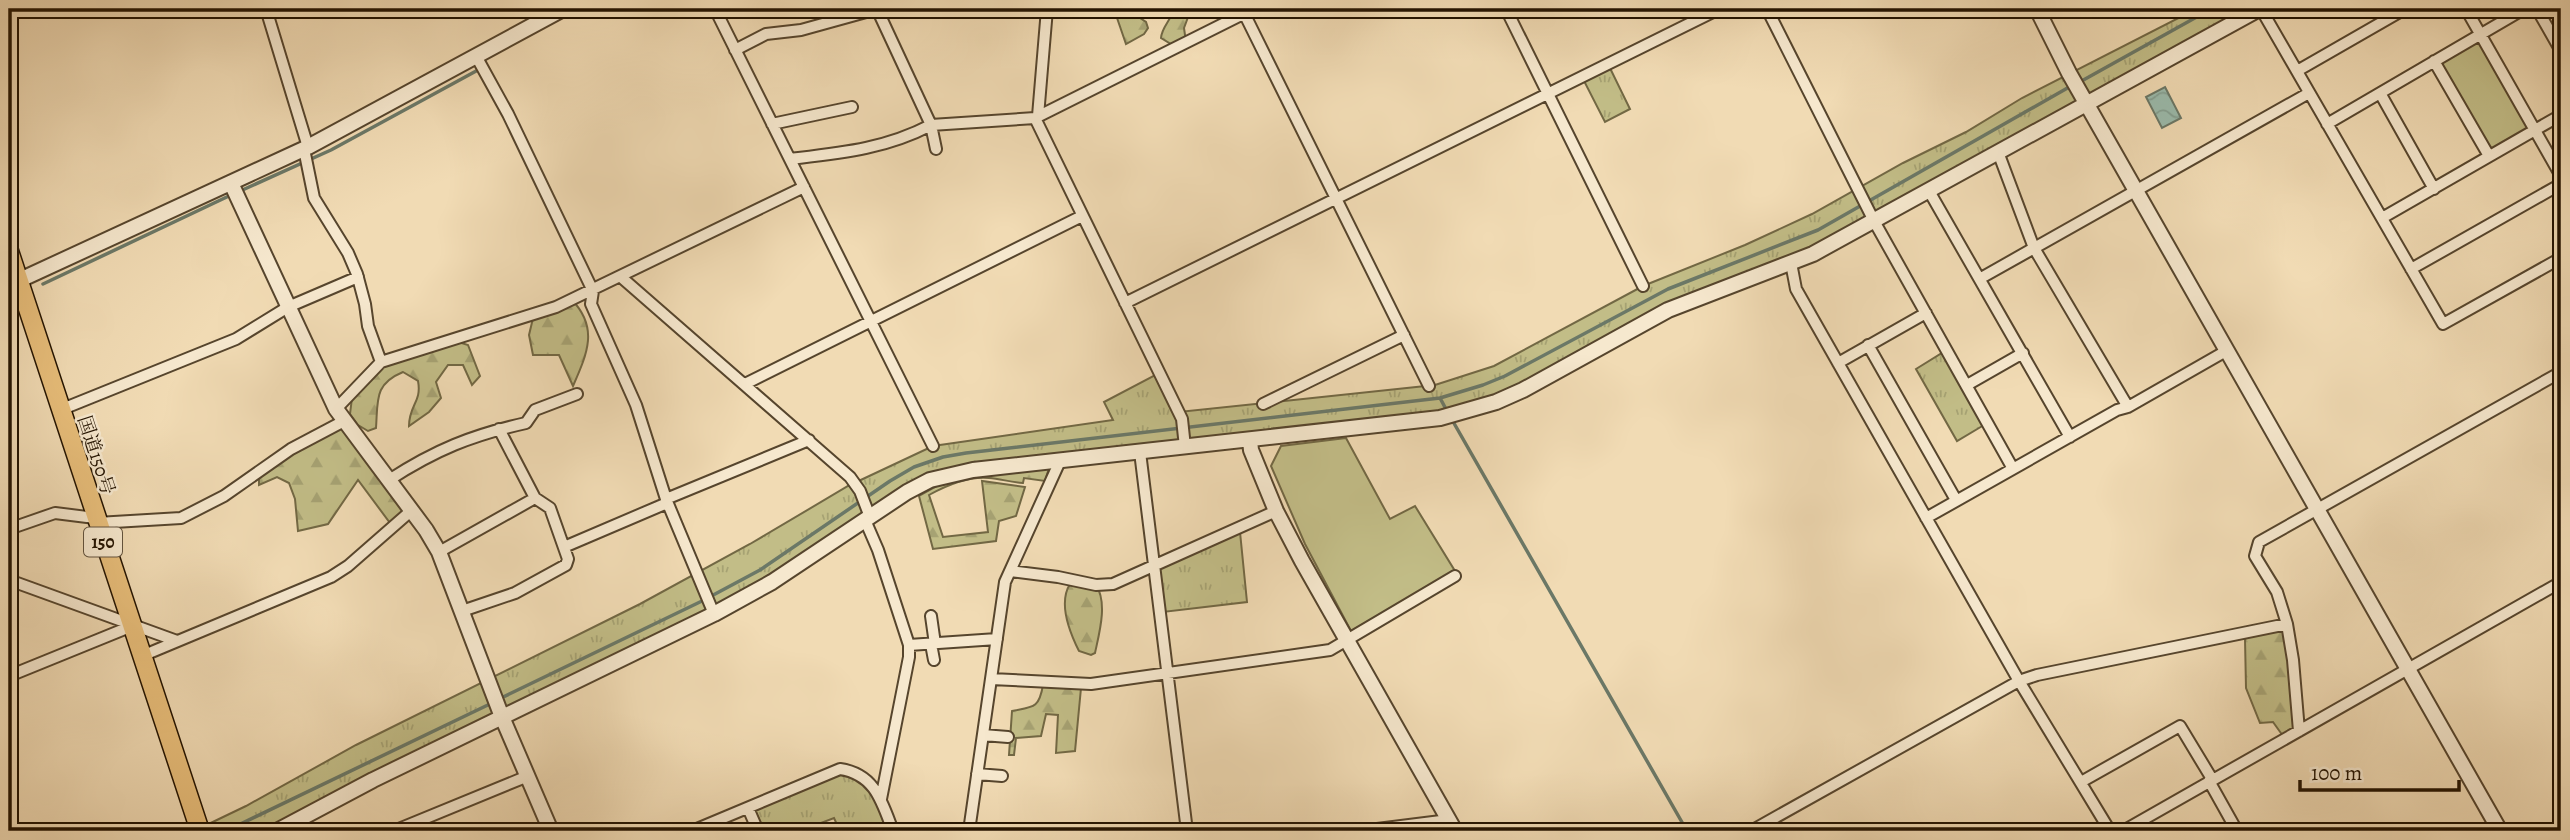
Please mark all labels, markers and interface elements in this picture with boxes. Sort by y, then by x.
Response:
street label: 国道150号 [71,412,121,498]
road number: 150 [84,528,122,556]
scale bar [2300,749,2460,793]
text: 100 m [2311,759,2362,787]

